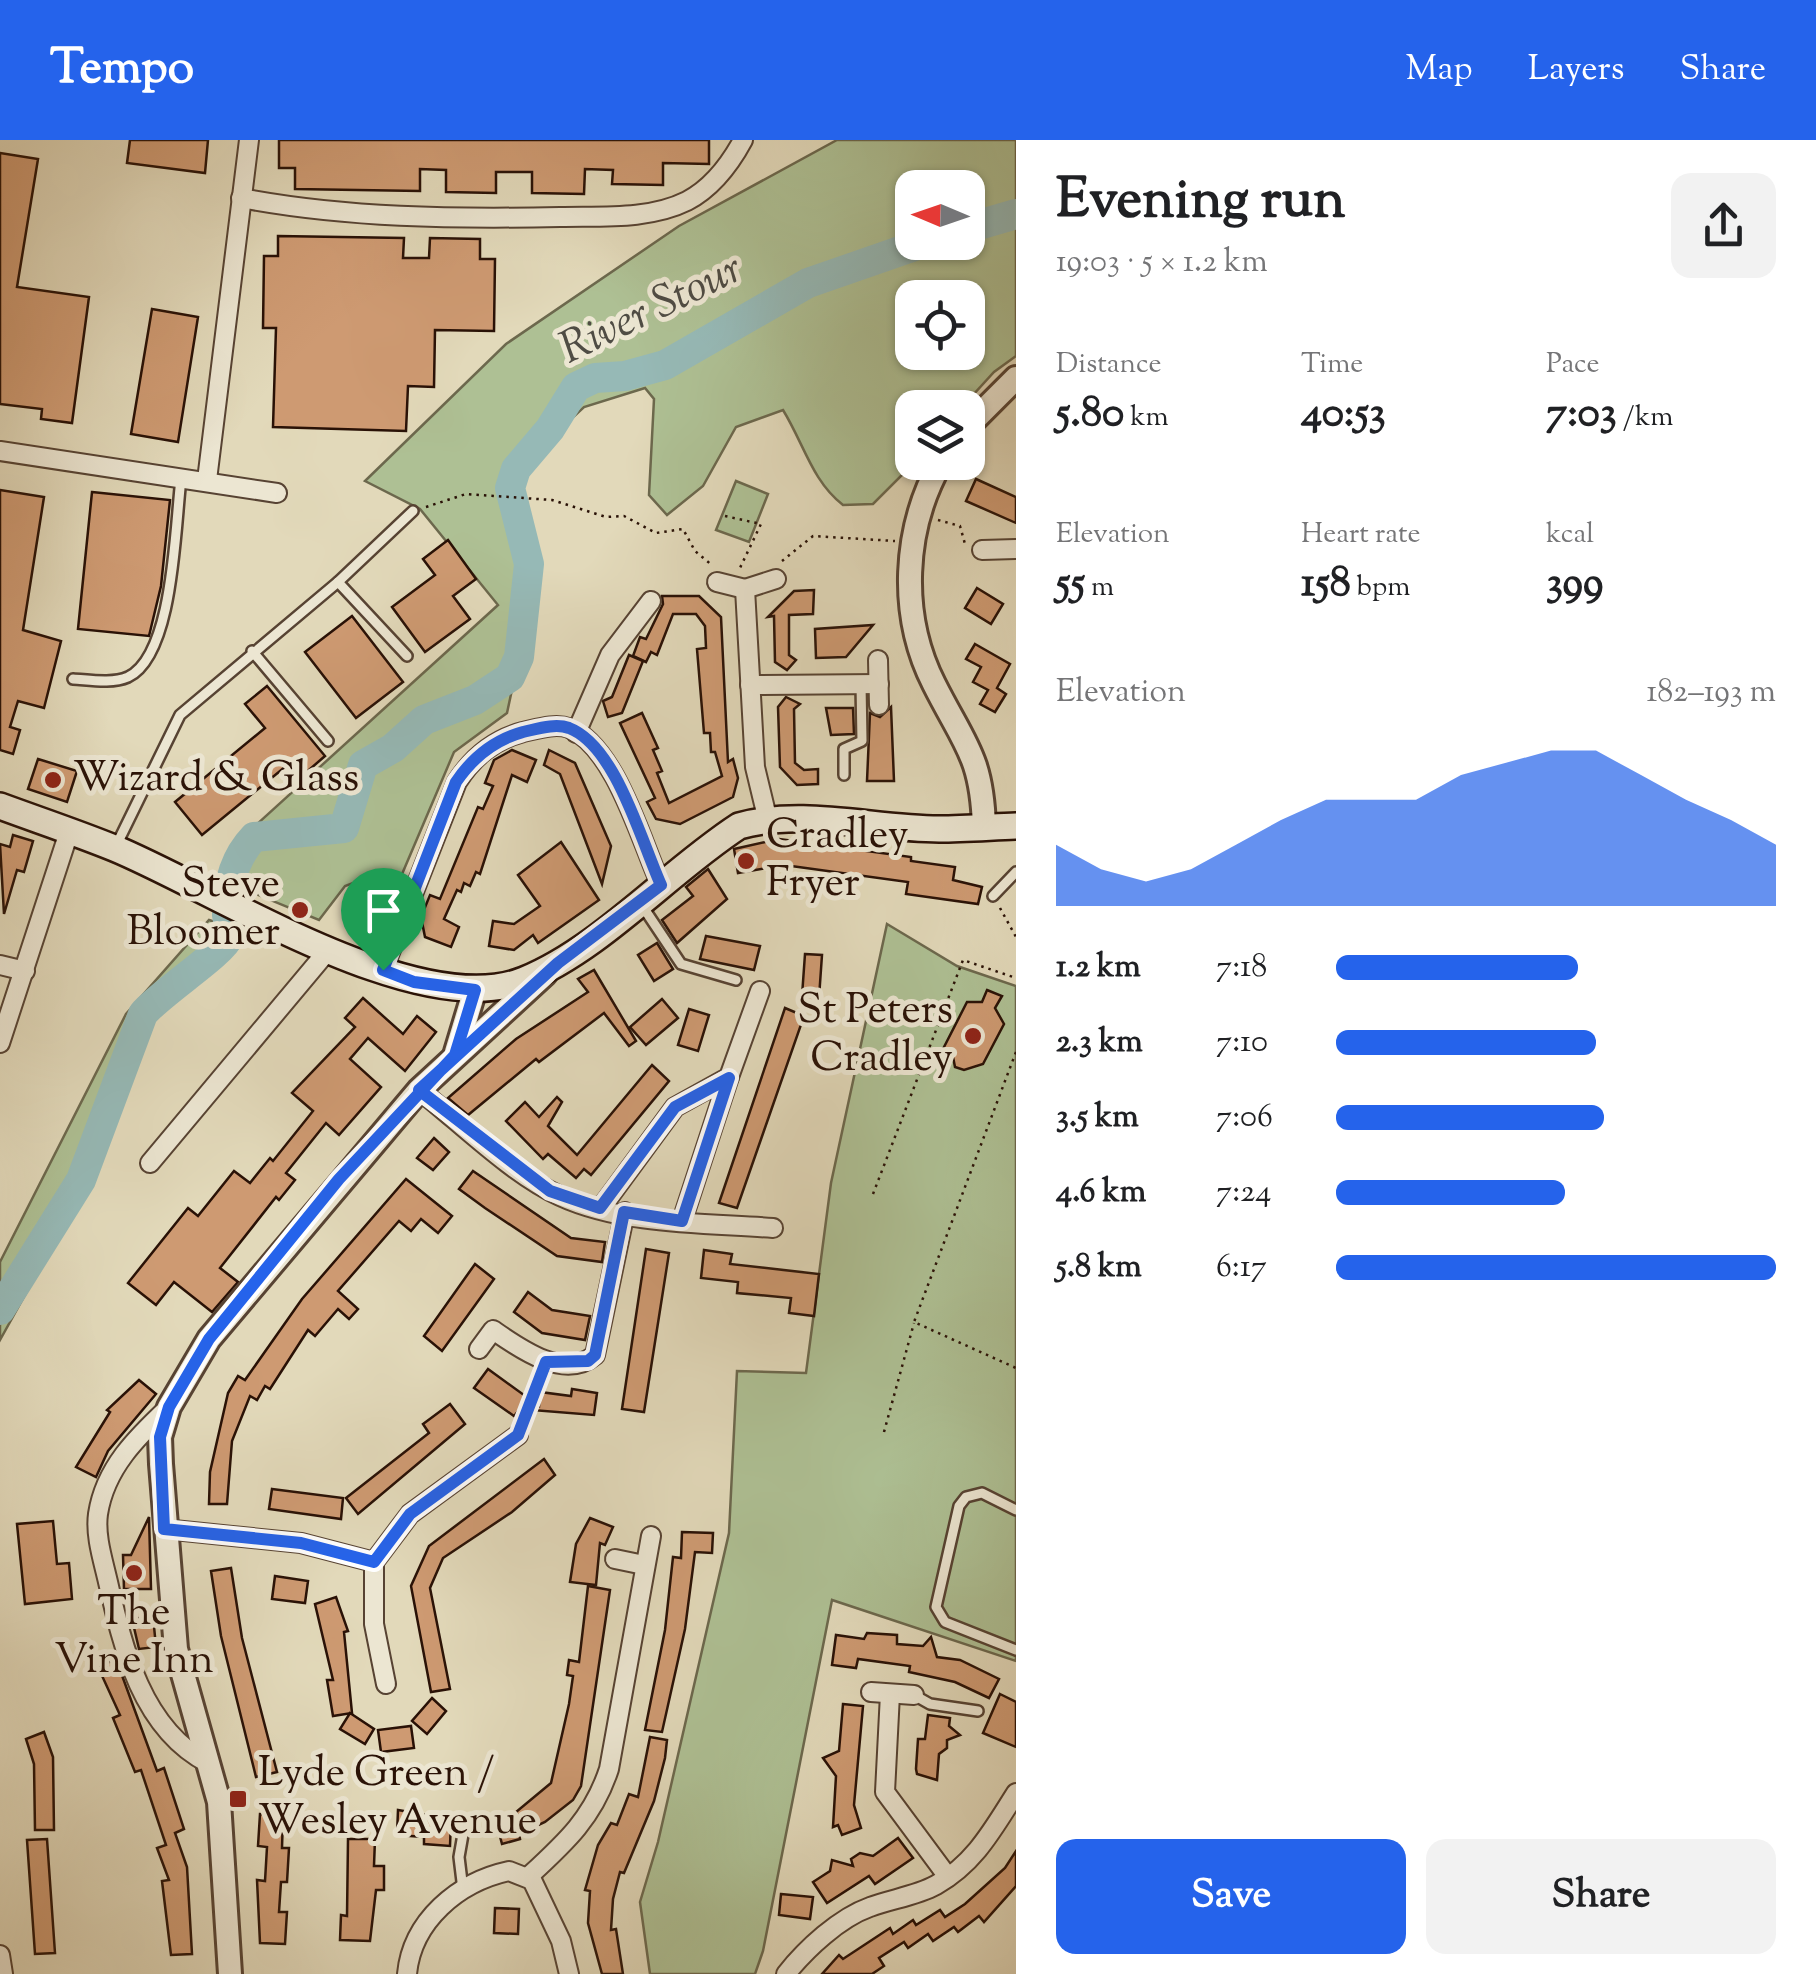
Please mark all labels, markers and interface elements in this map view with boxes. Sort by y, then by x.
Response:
text: Tempo [50,36,194,105]
text: Map [1405,45,1473,96]
text: Layers [1528,45,1625,96]
text: Share [1680,45,1766,96]
text: Evening run [1056,163,1345,242]
north arrow [895,170,985,260]
map controls [895,170,985,480]
button: share [1671,173,1776,278]
water label: River Stour [550,239,755,383]
text: 19:03 · 5 × 1.2 km [1056,240,1268,286]
button: locate [895,280,985,370]
text: Distance [1056,345,1162,385]
text: Time [1301,345,1363,385]
text: Pace [1546,345,1600,385]
text: 5.80 [1056,385,1124,445]
text: 40:53 [1301,385,1386,445]
text: 7:03 [1546,385,1617,445]
button: layers [895,390,985,480]
text: km [1124,398,1169,438]
text: /km [1617,398,1673,438]
text: Elevation [1056,515,1170,555]
text: Heart rate [1301,515,1421,555]
text: kcal [1546,515,1594,555]
text: 55 [1056,555,1085,615]
text: 158 [1301,555,1351,615]
text: 399 [1546,555,1603,615]
text: m [1085,568,1114,608]
text: bpm [1351,568,1410,608]
text: Elevation [1056,670,1186,716]
text: 182–193 m [1646,670,1776,716]
place label: Wizard & Glass [73,750,359,810]
marker: Wizard & Glass [42,769,64,791]
place label: Cradley Fryer [766,807,909,915]
marker: Cradley Fryer [735,850,757,872]
place label: Steve Bloomer [127,856,280,964]
pin [341,868,426,971]
icon: arrive [356,883,411,938]
marker: Steve Bloomer [289,899,311,921]
text: 1.2 km [1056,945,1141,991]
text: 7:18 [1216,945,1267,991]
place label: St Peters Cradley [797,982,953,1090]
text: 2.3 km [1056,1020,1143,1066]
text: 7:10 [1216,1020,1268,1066]
marker: St Peters Cradley [962,1025,984,1047]
text: 3.5 km [1056,1095,1139,1141]
text: 7:06 [1216,1095,1273,1141]
text: 4.6 km [1056,1170,1146,1216]
text: 7:24 [1216,1170,1271,1216]
text: 5.8 km [1056,1245,1142,1291]
text: 6:17 [1216,1245,1267,1291]
marker: The Vine Inn [123,1562,145,1584]
place label: The Vine Inn [54,1584,214,1692]
place label: Lyde Green / Wesley Avenue [258,1745,537,1853]
marker: Lyde Green / Wesley Avenue [227,1788,249,1810]
button: Save [1056,1839,1406,1954]
button: Share [1426,1839,1776,1954]

